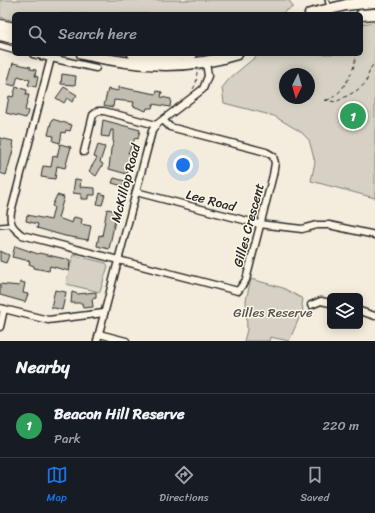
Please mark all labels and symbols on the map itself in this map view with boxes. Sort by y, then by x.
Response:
north arrow [279,68,315,104]
pin: 1 [340,101,366,131]
street label: McKillop Road [104,140,147,225]
your location [173,155,193,175]
street label: Gilles Crescent [226,180,271,270]
street label: Lee Road [184,183,239,218]
park label: Gilles Reserve [233,301,313,324]

